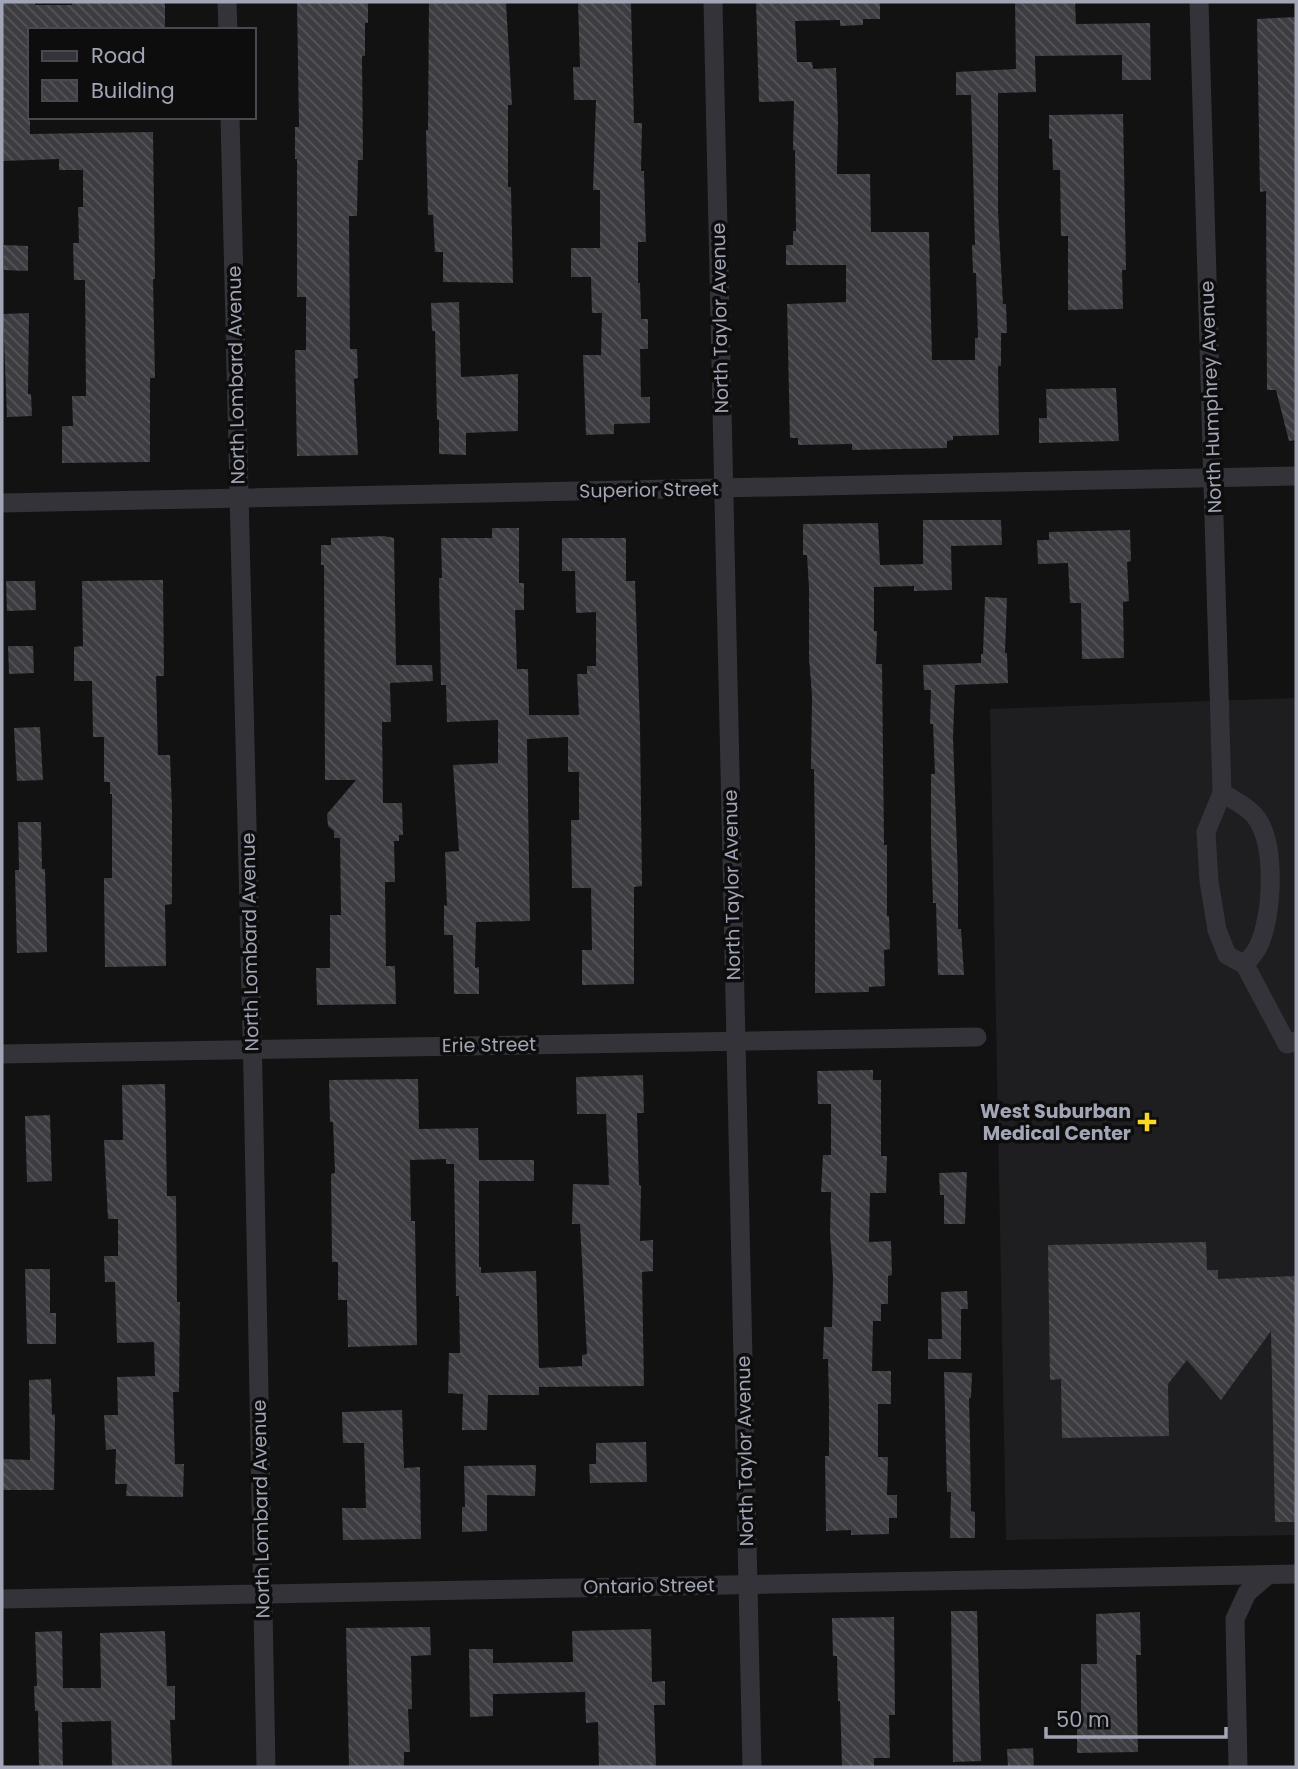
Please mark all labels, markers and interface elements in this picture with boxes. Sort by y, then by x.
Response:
legend [28,28,256,119]
text: Road [91,41,146,70]
text: Building [91,76,175,105]
street label: North Taylor Avenue [705,222,735,414]
street label: North Lombard Avenue [221,265,251,485]
street label: North Humphrey Avenue [1193,280,1229,514]
street label: Superior Street [579,475,719,505]
street label: North Taylor Avenue [717,789,747,981]
street label: North Lombard Avenue [235,832,265,1052]
street label: Erie Street [442,1031,536,1059]
place label: West Suburban Medical Center [980,1098,1131,1147]
marker: West Suburban Medical Center [1137,1112,1157,1132]
street label: North Taylor Avenue [730,1355,760,1547]
street label: North Lombard Avenue [246,1399,276,1619]
street label: Ontario Street [583,1571,715,1601]
scale bar [1046,1696,1226,1740]
text: 50 m [1056,1705,1110,1734]

